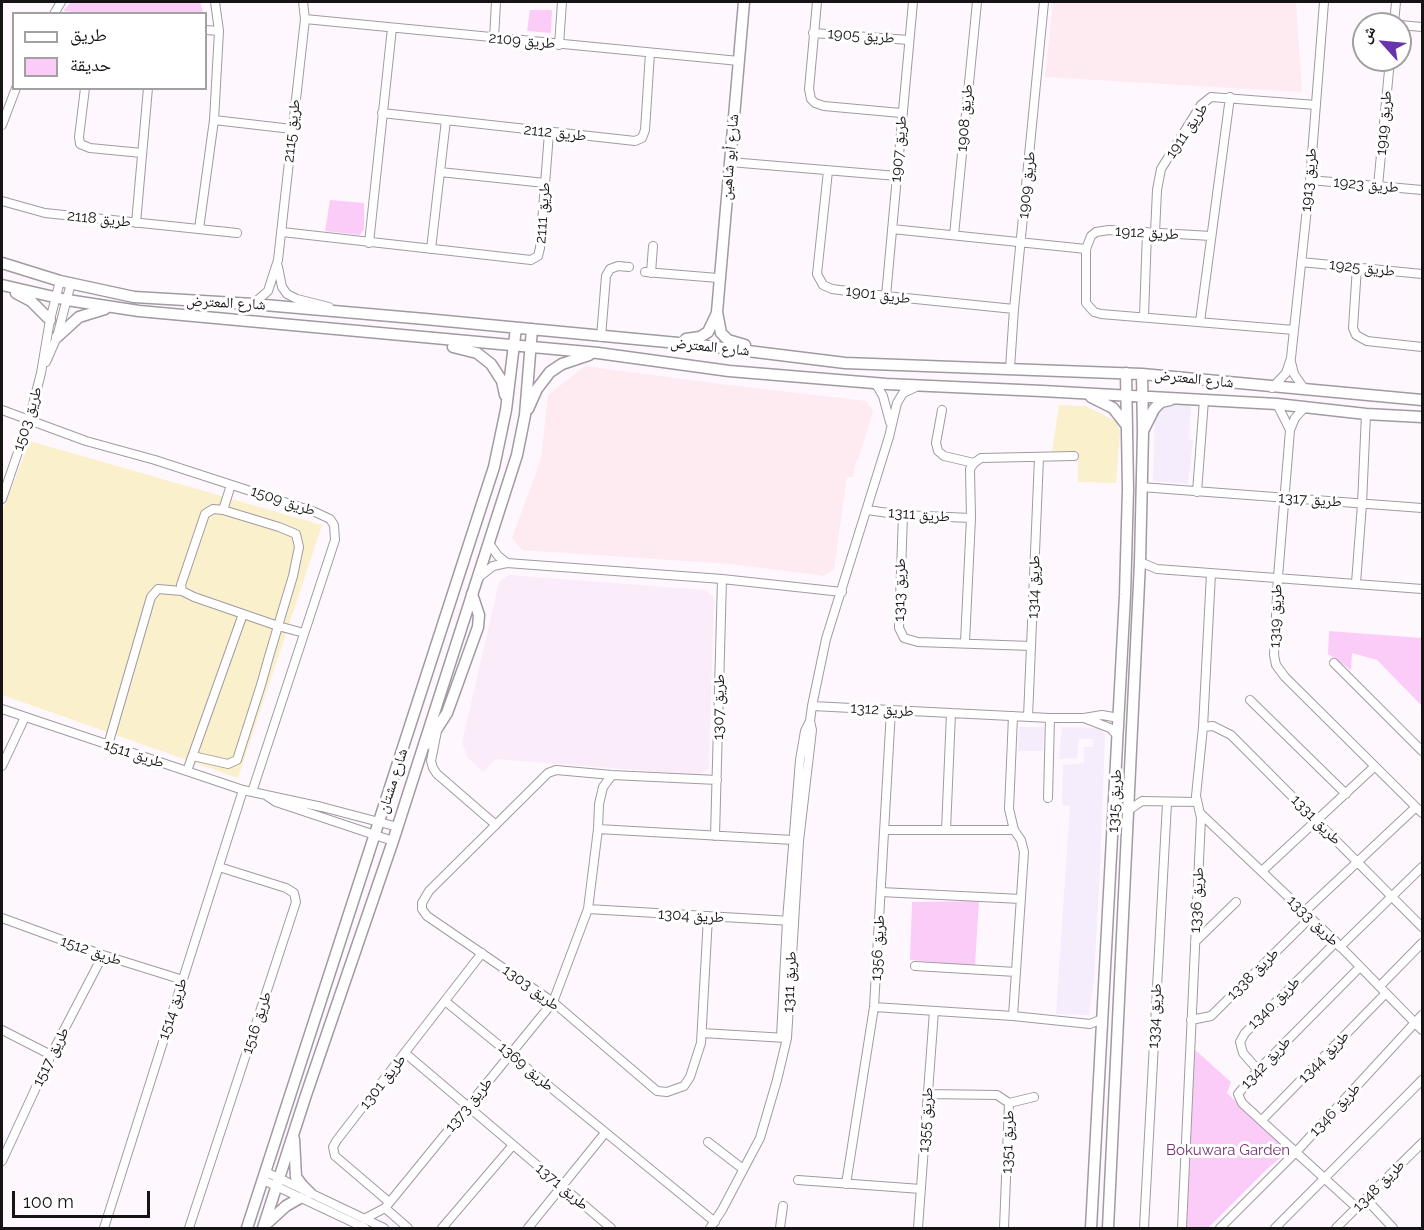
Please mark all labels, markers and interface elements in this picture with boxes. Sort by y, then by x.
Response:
legend [12,12,207,90]
north arrow [1352,12,1412,72]
text: ش [1355,23,1380,46]
text: طريق [70,24,107,45]
street label: طريق 1905 [827,25,895,47]
street label: طريق 2109 [488,29,556,53]
text: حديقة [70,54,111,75]
street label: طريق 1908 [953,83,977,153]
street label: طريق 1919 [1372,90,1396,156]
street label: طريق 2115 [280,99,304,163]
street label: طريق 1911 [1162,100,1212,162]
street label: شارع أبو شاهين [717,113,743,201]
street label: طريق 1907 [887,115,911,183]
street label: طريق 2112 [523,121,587,145]
street label: طريق 1913 [1297,147,1321,213]
street label: طريق 1909 [1015,150,1039,220]
street label: طريق 1923 [1333,173,1399,197]
street label: طريق 2111 [532,182,554,244]
street label: طريق 2118 [66,207,132,231]
street label: طريق 1912 [1115,222,1179,244]
street label: طريق 1925 [1328,256,1396,280]
street label: طريق 1901 [844,282,912,308]
street label: شارع المعترض [186,292,266,314]
street label: شارع المعترض [670,334,750,360]
street label: شارع المعترض [1154,366,1234,392]
street label: طريق 1503 [10,385,46,453]
street label: طريق 1509 [248,482,318,520]
street label: طريق 1317 [1278,489,1342,511]
street label: طريق 1311 [888,504,950,526]
street label: طريق 1314 [1024,555,1044,619]
street label: طريق 1313 [890,558,910,622]
street label: طريق 1319 [1266,584,1286,648]
street label: طريق 1307 [709,674,729,740]
street label: طريق 1312 [850,699,914,721]
street label: طريق 1511 [102,736,166,772]
street label: شارع مشتان [374,746,412,816]
street label: طريق 1315 [1104,769,1126,833]
street label: طريق 1331 [1287,791,1345,849]
street label: طريق 1336 [1186,867,1208,933]
street label: طريق 1333 [1283,892,1343,950]
street label: طريق 1304 [657,905,725,927]
street label: طريق 1356 [867,914,889,982]
street label: طريق 1512 [58,932,124,970]
street label: طريق 1338 [1223,944,1283,1004]
street label: طريق 1311 [779,951,801,1013]
street label: طريق 1303 [499,961,563,1015]
street label: طريق 1340 [1244,973,1304,1033]
street label: طريق 1514 [155,976,191,1042]
street label: طريق 1334 [1144,983,1166,1049]
street label: طريق 1516 [238,989,276,1057]
street label: طريق 1517 [29,1025,73,1089]
street label: طريق 1344 [1295,1027,1353,1087]
street label: طريق 1342 [1237,1033,1295,1093]
street label: طريق 1369 [495,1039,557,1095]
street label: طريق 1301 [356,1051,410,1113]
street label: طريق 1373 [442,1074,496,1136]
street label: طريق 1346 [1306,1080,1364,1140]
street label: طريق 1355 [915,1087,937,1153]
street label: طريق 1351 [998,1110,1018,1174]
park label: Bokuwara Garden [1166,1141,1290,1159]
street label: طريق 1348 [1349,1156,1409,1216]
street label: طريق 1371 [532,1160,592,1214]
scale bar [15,1179,153,1217]
text: 100 m [23,1191,74,1212]

